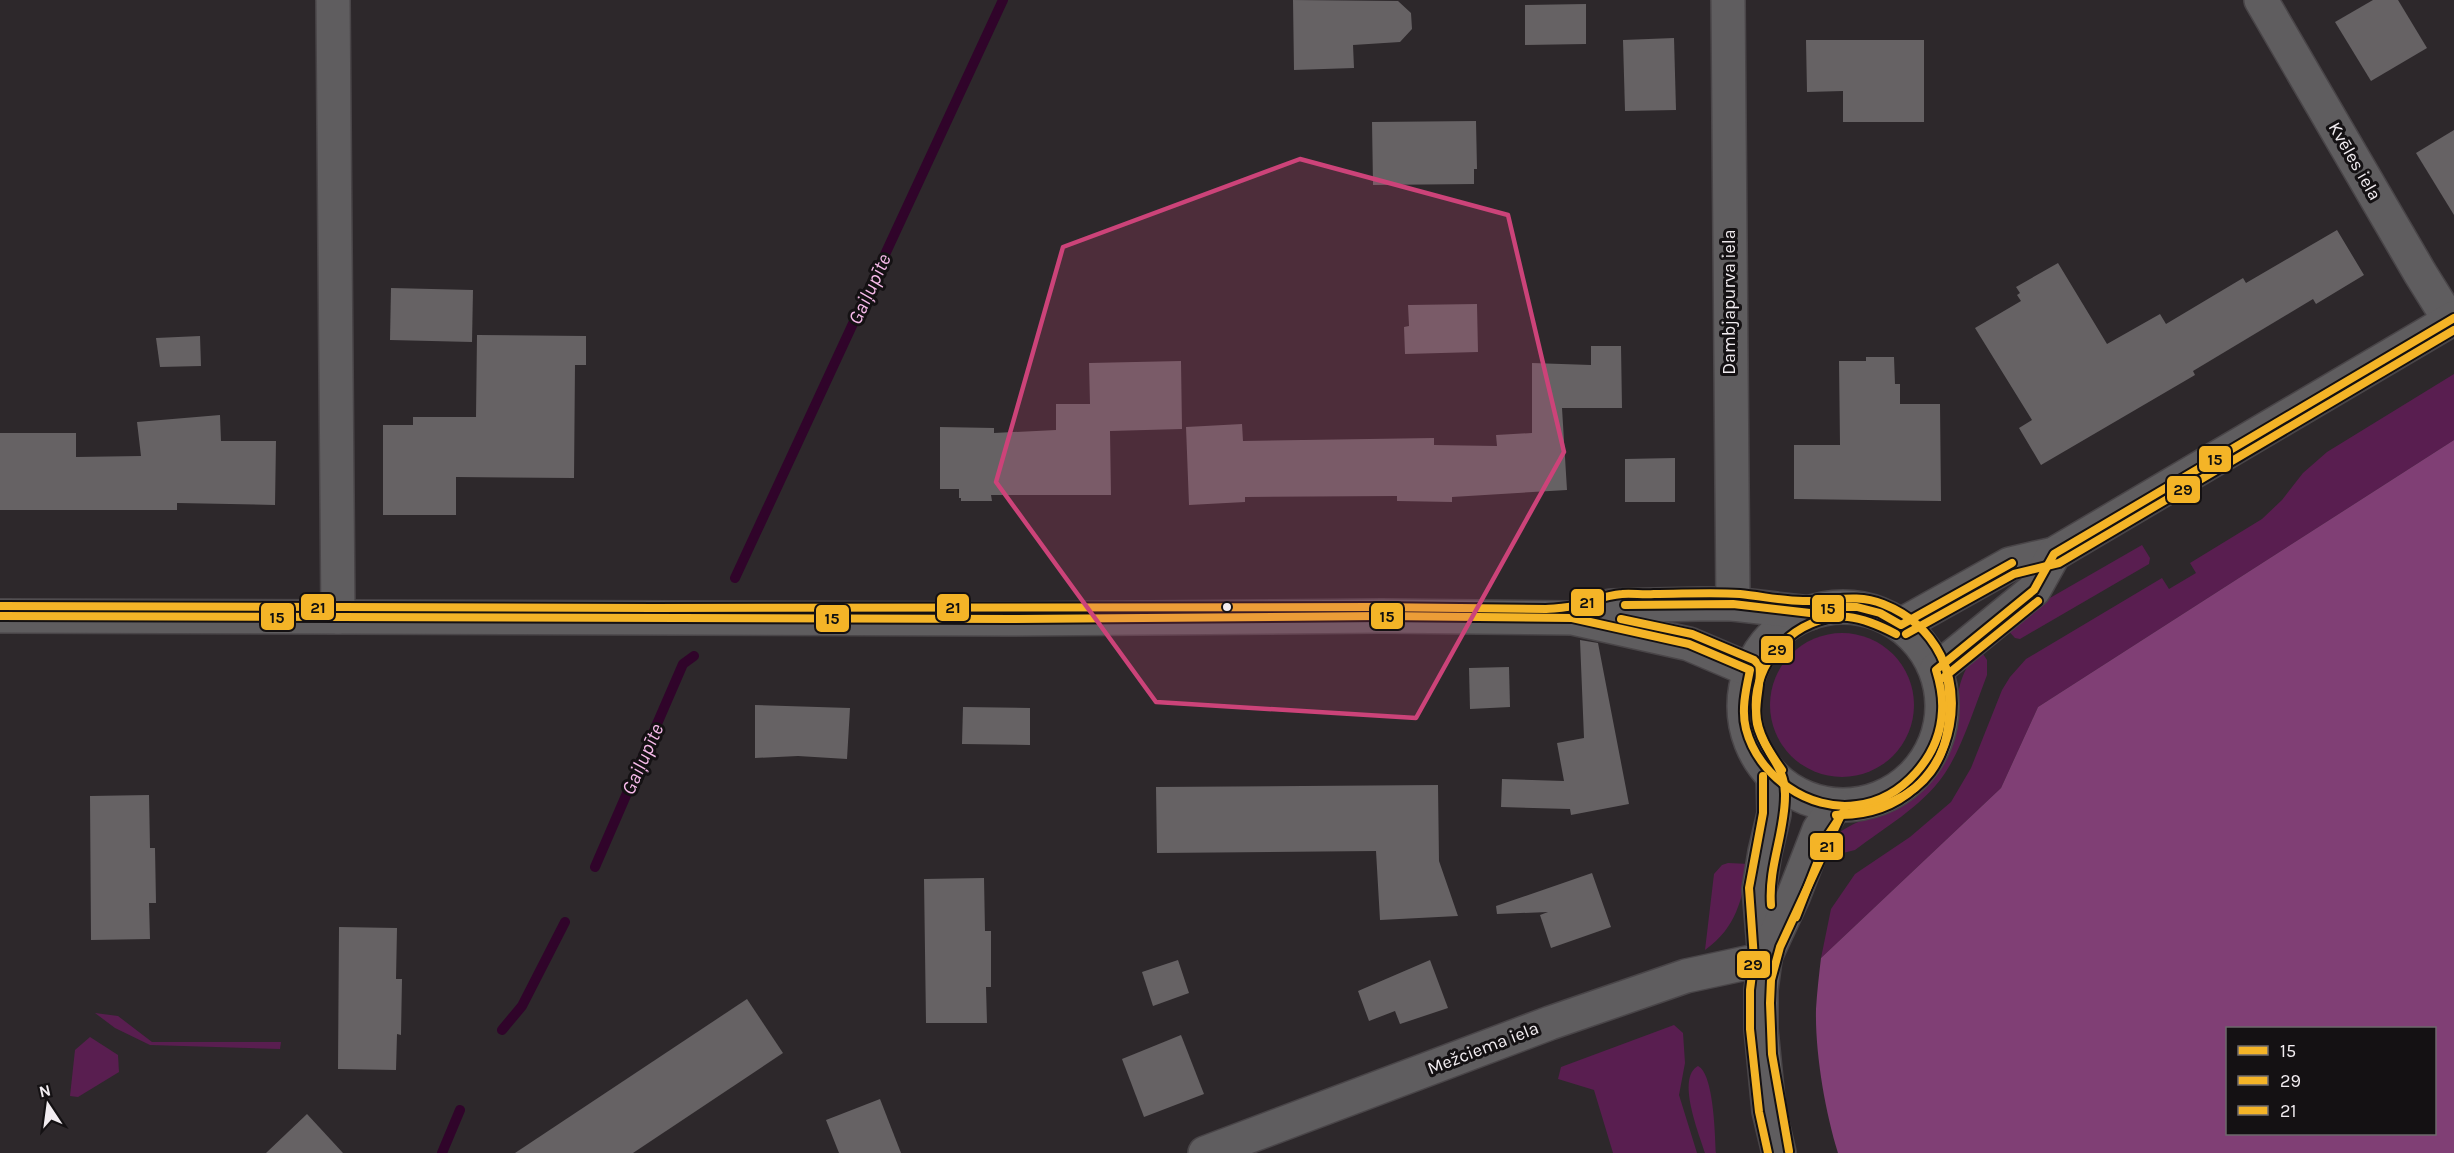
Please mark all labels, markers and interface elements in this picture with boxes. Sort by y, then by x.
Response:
street label: Kvēles iela [2324,118,2386,204]
street label: Dambjapurva iela [1718,229,1740,375]
water label: Gaiļupīte [843,250,896,328]
line badge: 15 [2198,445,2232,473]
text: 15 [2207,450,2223,469]
line badge: 29 [2166,475,2201,504]
text: 29 [2173,480,2193,499]
line badge: 21 [1570,588,1605,617]
line badge: 21 [300,593,335,621]
line badge: 21 [936,593,970,622]
text: 21 [1579,593,1595,612]
line badge: 15 [1811,594,1845,623]
text: 21 [310,598,326,617]
text: 21 [945,598,961,617]
text: 15 [1820,599,1836,618]
unlabelled marker [1221,601,1233,613]
line badge: 15 [260,602,295,631]
line badge: 15 [1370,602,1404,630]
line badge: 15 [815,604,850,633]
text: 15 [1379,607,1395,626]
text: 15 [269,608,285,627]
text: 15 [824,609,840,628]
line badge: 29 [1760,635,1794,664]
text: 29 [1767,640,1787,659]
water label: Gaiļupīte [617,720,668,798]
line badge: 21 [1809,832,1844,861]
text: 21 [1819,837,1835,856]
line badge: 29 [1736,950,1771,979]
text: 29 [1743,955,1763,974]
street label: Mežciema iela [1424,1017,1542,1079]
legend [2226,1027,2436,1135]
text: 15 [2280,1040,2296,1062]
text: 29 [2280,1070,2301,1092]
north arrow [18,1075,78,1135]
text: N [37,1080,52,1101]
text: 21 [2280,1100,2296,1122]

